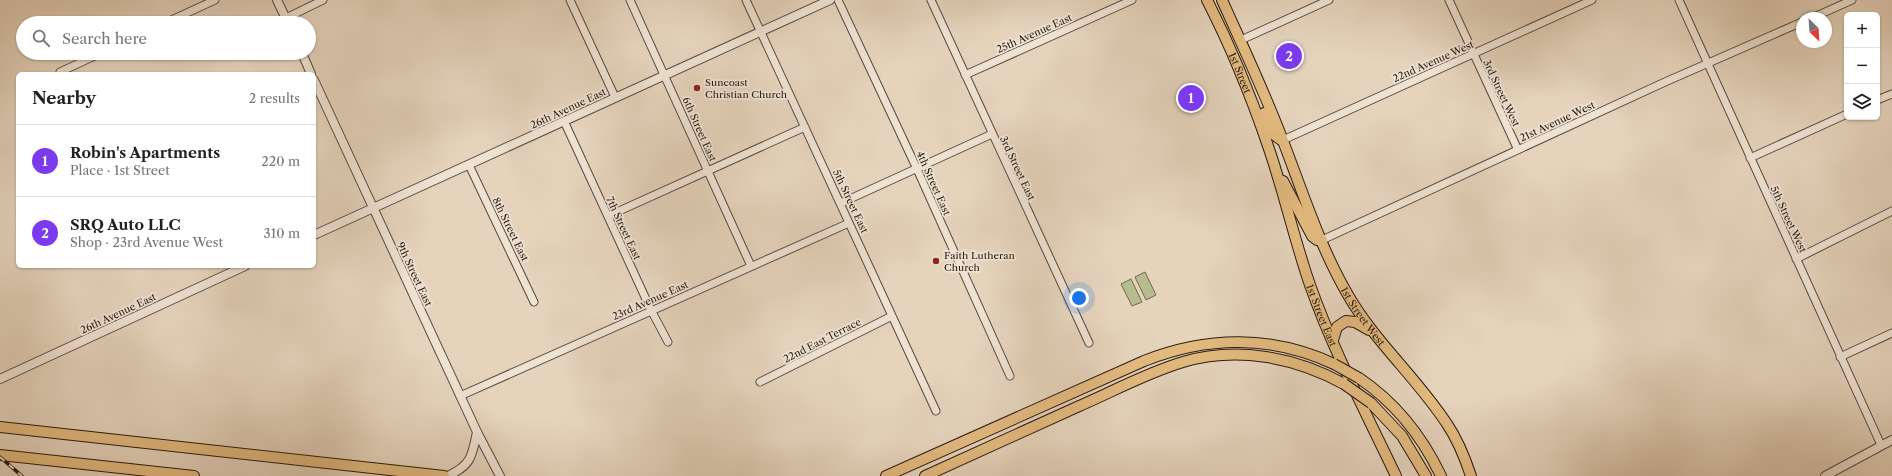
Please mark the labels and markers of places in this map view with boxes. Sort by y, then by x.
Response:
pin: 2 [1276,41,1302,71]
place label: Suncoast Christian Church [705,76,788,101]
marker: Suncoast Christian Church [692,83,702,93]
pin: 1 [1178,83,1204,113]
place label: Faith Lutheran Church [944,249,1015,274]
marker: Faith Lutheran Church [931,256,941,266]

